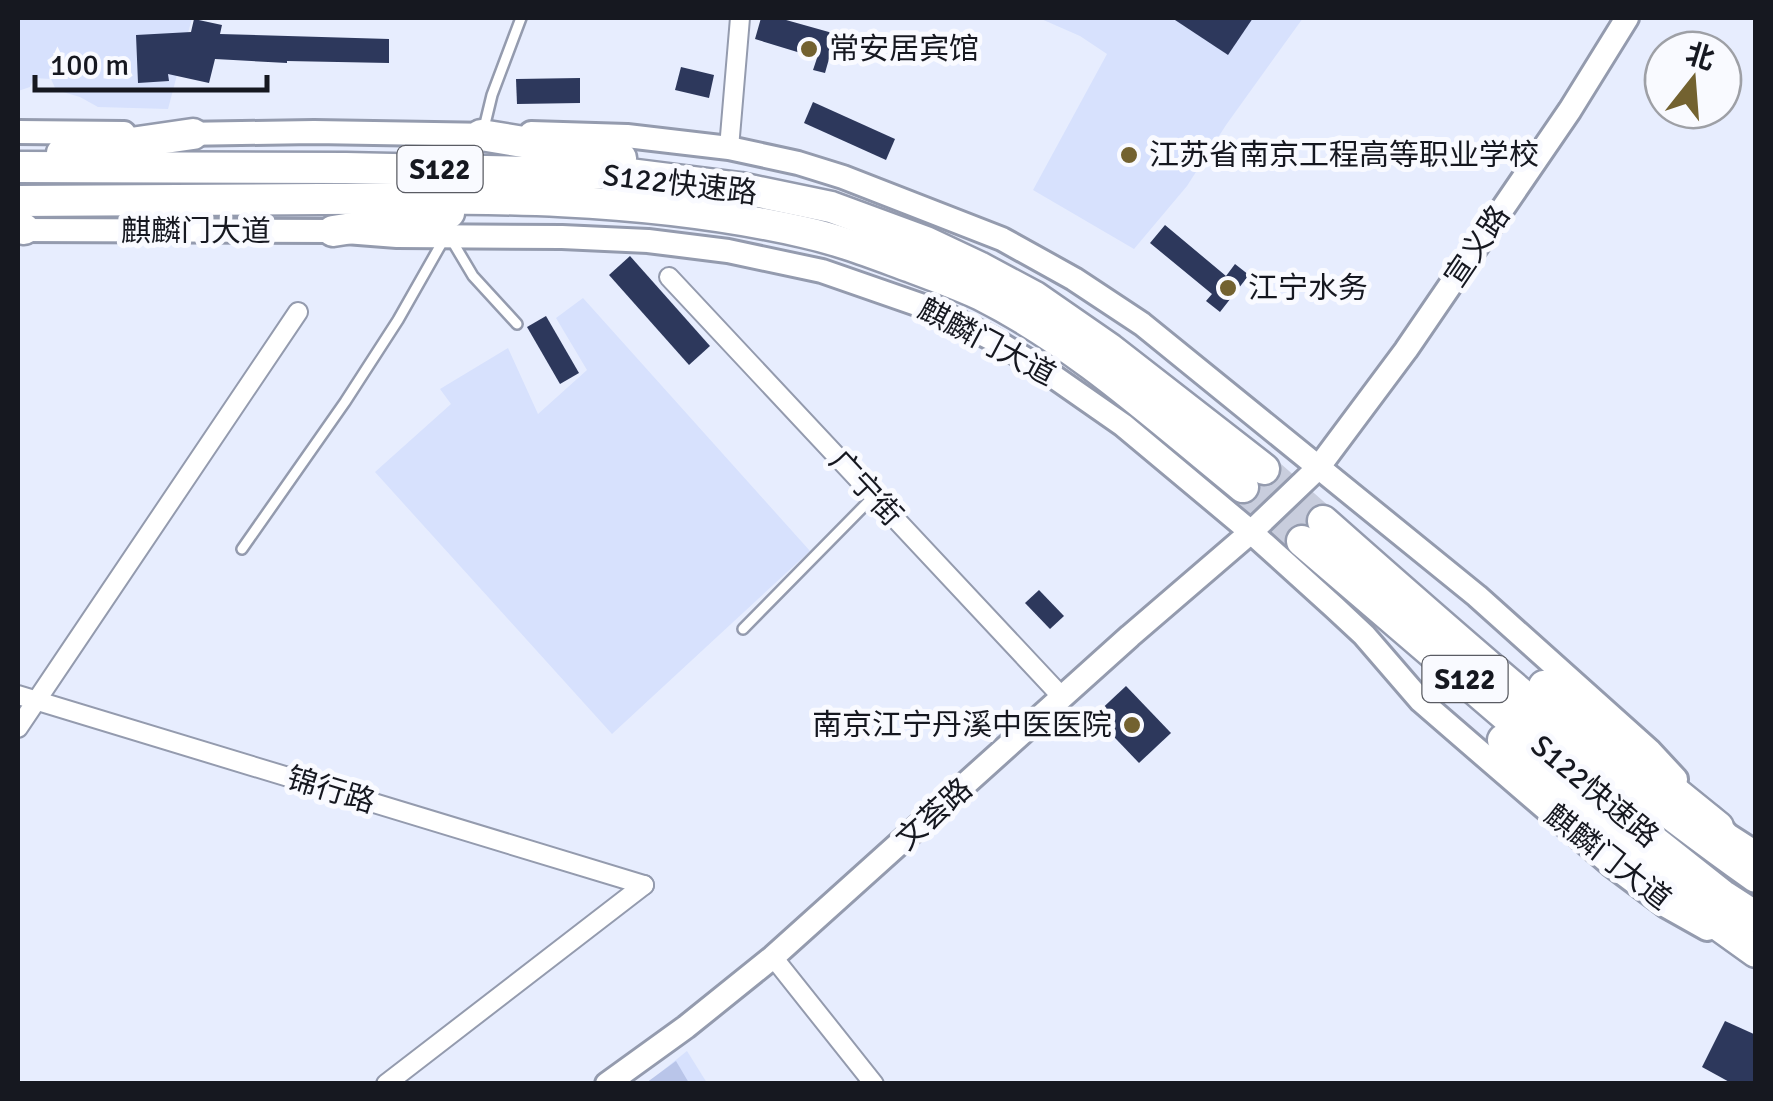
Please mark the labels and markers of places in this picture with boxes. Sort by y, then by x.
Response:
place label: 常安居宾馆 [829,31,979,68]
marker: 常安居宾馆 [798,38,820,60]
place label: 江苏省南京工程高等职业学校 [1149,137,1539,174]
marker: 江苏省南京工程高等职业学校 [1118,144,1140,166]
place label: 江宁水务 [1248,270,1368,307]
marker: 江宁水务 [1217,277,1239,299]
place label: 南京江宁丹溪中医医院 [812,707,1112,744]
marker: 南京江宁丹溪中医医院 [1121,714,1143,736]

